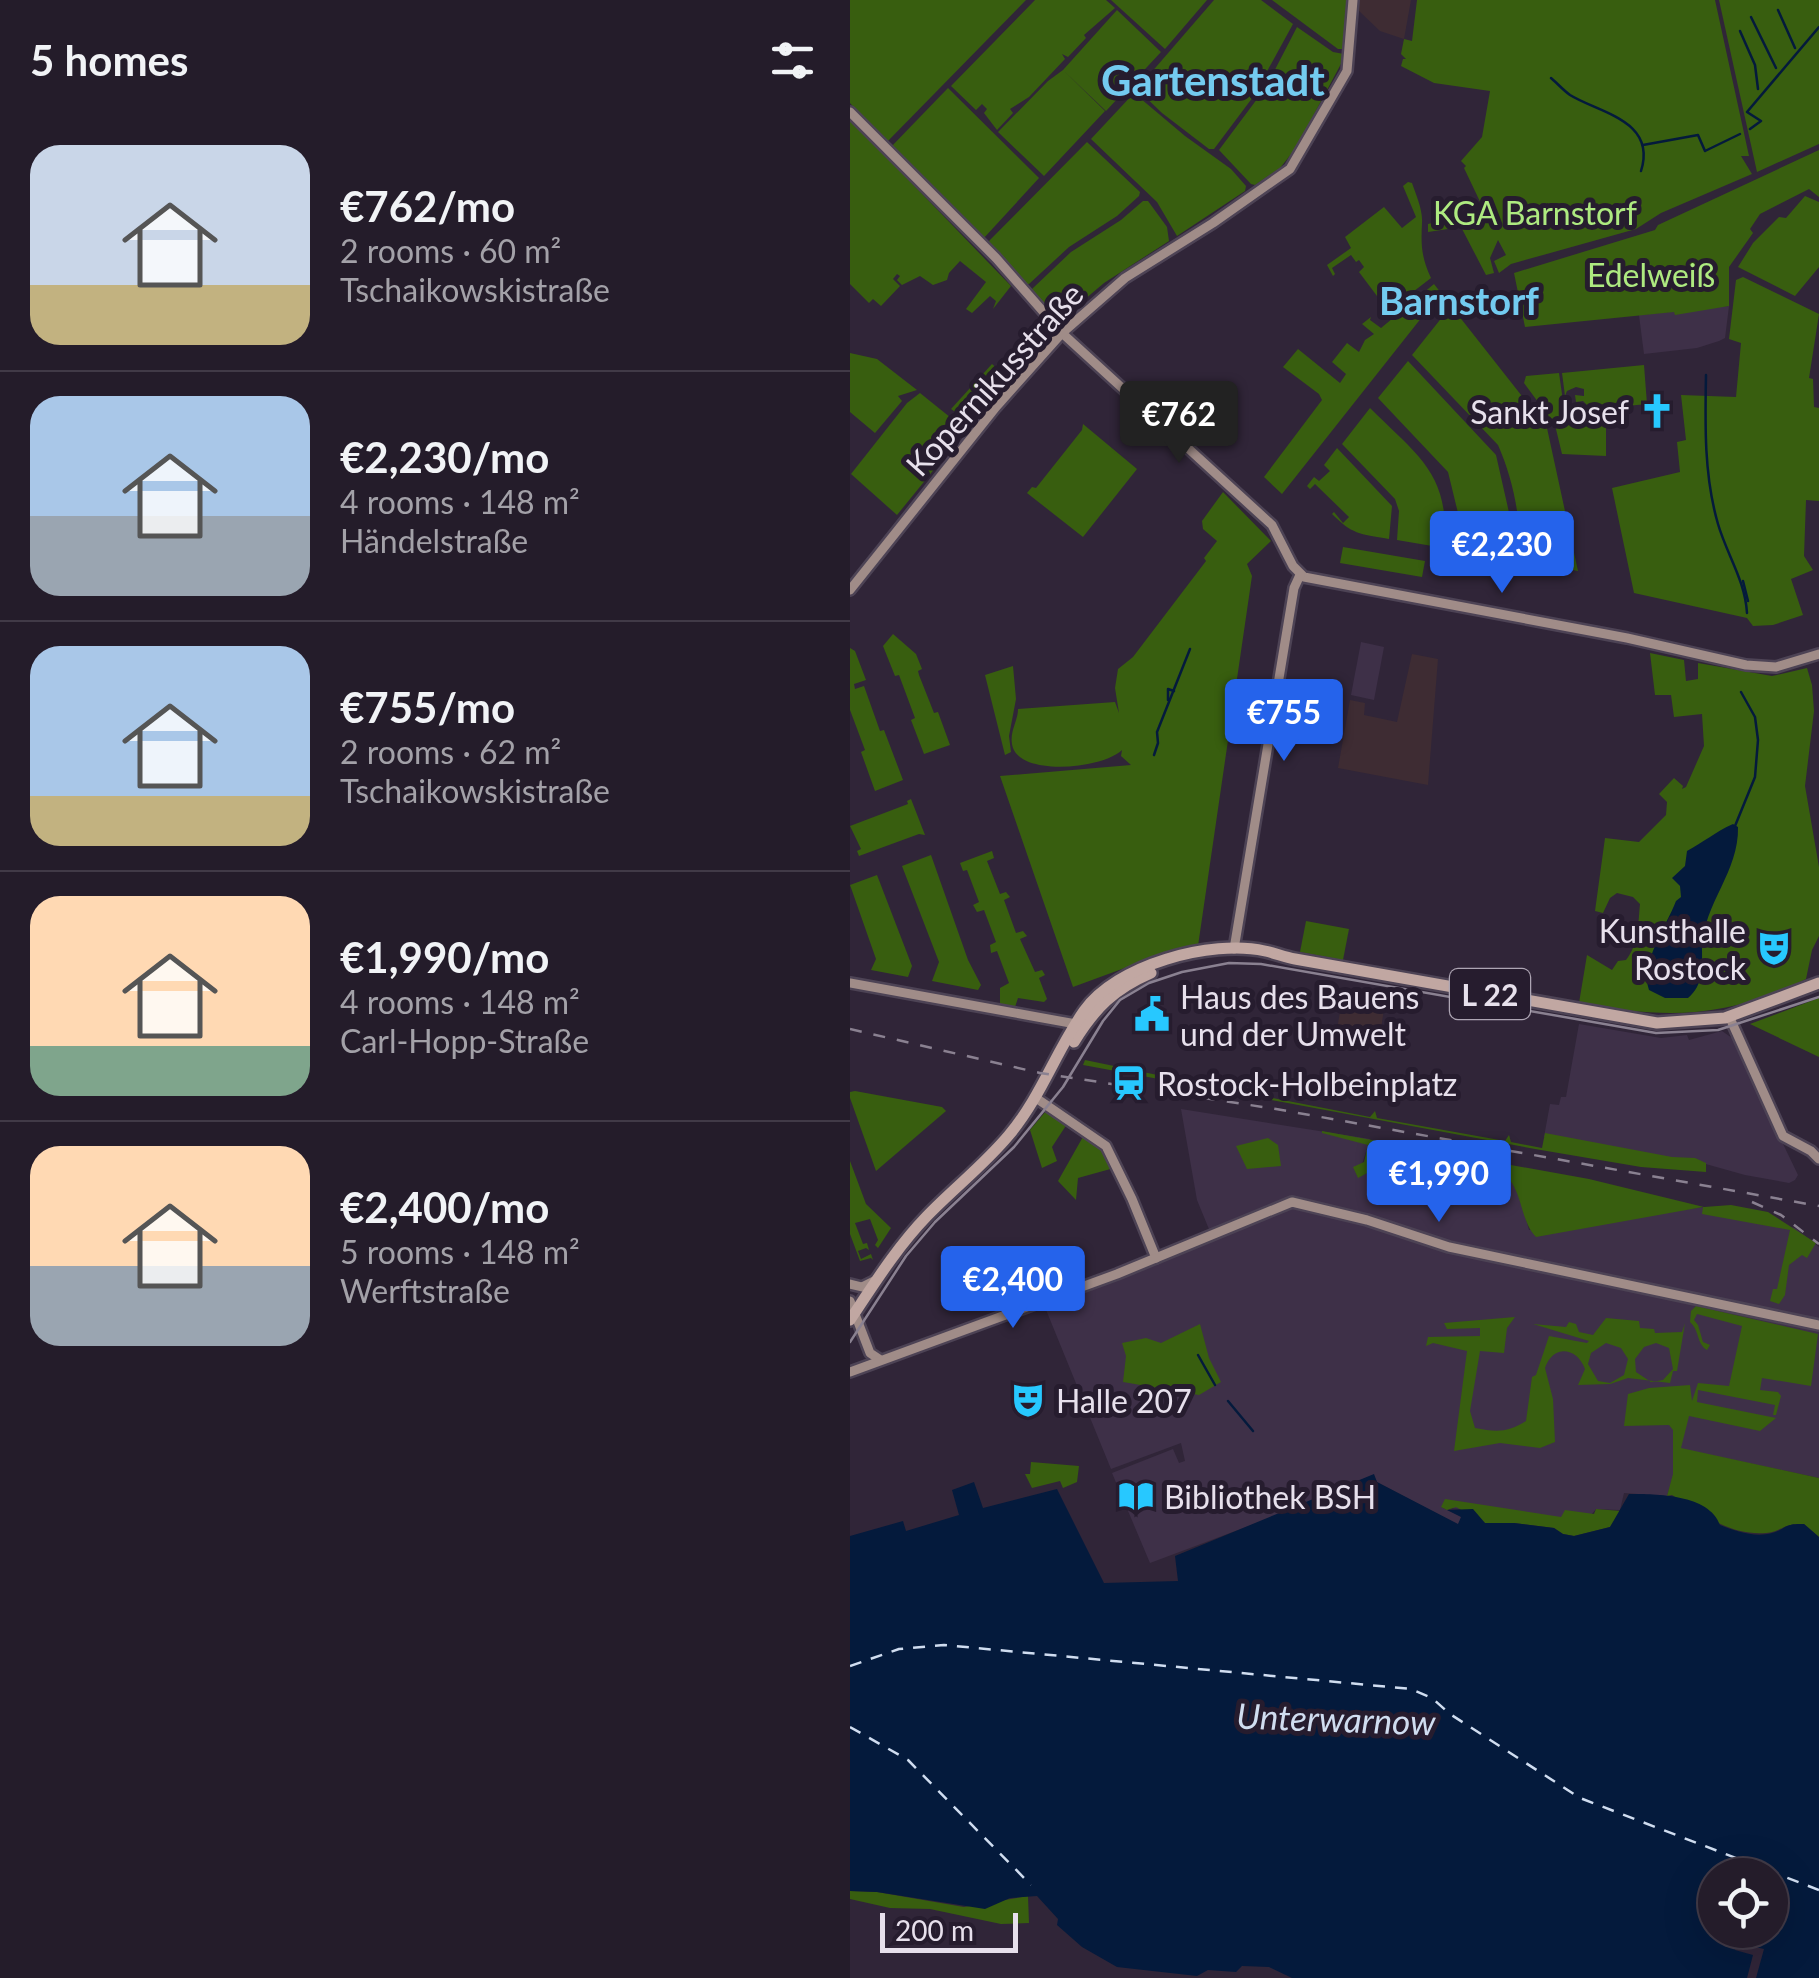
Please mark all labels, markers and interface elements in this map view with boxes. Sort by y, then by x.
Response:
icon: filters [765,33,820,88]
text: 5 homes [30,35,188,85]
district label: Gartenstadt [1101,55,1325,105]
text: €762/mo [340,181,515,231]
icon: home [110,185,230,305]
park label: KGA Barnstorf [1433,193,1637,232]
text: 2 rooms · 60 m² [340,231,561,270]
park label: Edelweiß [1587,255,1715,294]
text: Tschaikowskistraße [340,270,610,309]
street label: Kopernikusstraße [897,274,1091,484]
district label: Barnstorf [1379,277,1539,323]
pin: €762 [1120,381,1238,466]
place label: Sankt Josef [1470,392,1629,431]
church icon: Sankt Josef [1638,392,1676,430]
text: €762 [1142,394,1216,433]
text: €2,230/mo [340,432,549,482]
icon: home [110,436,230,556]
text: 4 rooms · 148 m² [340,482,580,521]
pin: €2,230 [1421,511,1583,596]
text: Händelstraße [340,521,528,560]
text: €2,230 [1452,524,1552,563]
pin: €755 [1225,679,1343,764]
text: €755/mo [340,682,515,732]
icon: home [110,686,230,806]
text: €755 [1247,692,1321,731]
text: 2 rooms · 62 m² [340,732,561,771]
text: Tschaikowskistraße [340,771,610,810]
place label: Kunsthalle Rostock [1599,911,1747,987]
theatre icon: Kunsthalle Rostock [1755,929,1793,967]
text: €1,990/mo [340,932,549,982]
icon: home [110,936,230,1056]
road number: L 22 [1450,969,1530,1019]
place label: Haus des Bauens und der Umwelt [1180,977,1419,1053]
text: 4 rooms · 148 m² [340,982,580,1021]
public building icon: Haus des Bauens und der Umwelt [1133,995,1171,1033]
text: Carl-Hopp-Straße [340,1021,589,1060]
station icon: Rostock-Holbeinplatz [1110,1064,1148,1102]
place label: Rostock-Holbeinplatz [1157,1064,1457,1103]
pin: €1,990 [1358,1140,1520,1225]
text: €1,990 [1389,1153,1489,1192]
text: €2,400/mo [340,1182,549,1232]
icon: home [110,1186,230,1306]
text: 5 rooms · 148 m² [340,1232,580,1271]
pin: €2,400 [932,1246,1094,1331]
text: €2,400 [963,1259,1063,1298]
text: Werftstraße [340,1271,510,1310]
theatre icon: Halle 207 [1009,1381,1047,1419]
place label: Halle 207 [1056,1381,1192,1420]
library icon: Bibliothek BSH [1117,1477,1155,1515]
place label: Bibliothek BSH [1164,1477,1376,1516]
water label: Unterwarnow [1236,1694,1437,1742]
map controls [1698,1858,1788,1948]
button: locate [1698,1858,1788,1948]
scale bar [880,1908,1018,1952]
text: 200 m [895,1913,974,1947]

